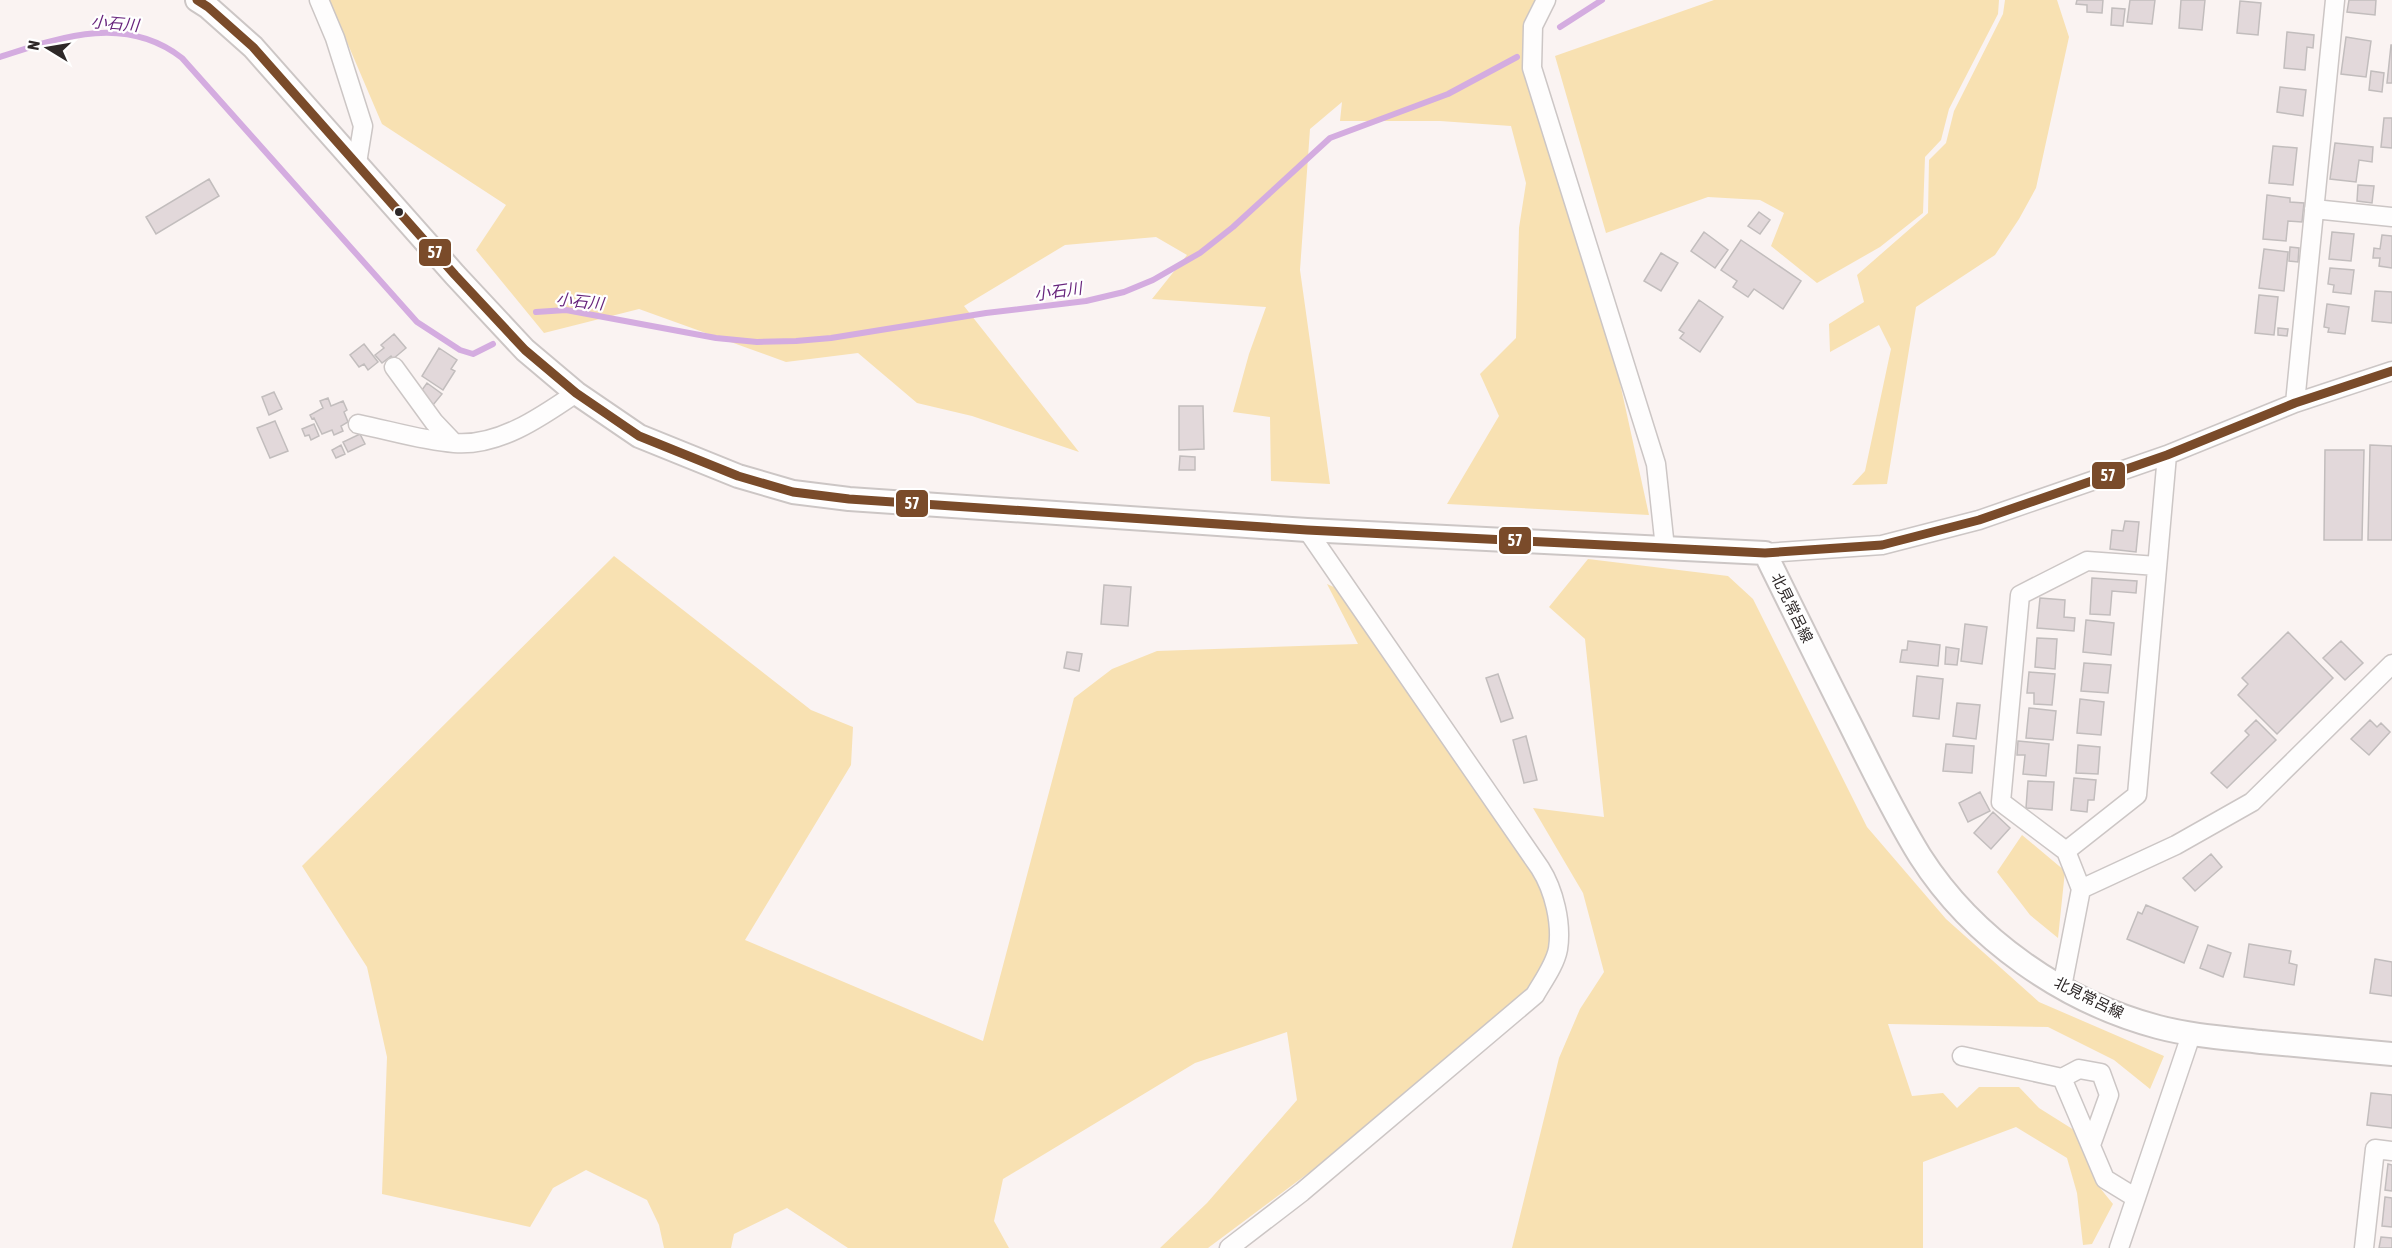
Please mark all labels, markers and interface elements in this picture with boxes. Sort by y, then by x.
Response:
water label: 小石川 [90,12,142,34]
north arrow [18,18,78,78]
text: N [24,39,43,51]
unlabelled marker [393,206,405,218]
line badge: 57 [418,238,452,267]
text: 57 [427,243,443,261]
water label: 小石川 [1033,278,1085,303]
water label: 小石川 [555,290,607,313]
line badge: 57 [2091,461,2126,490]
text: 57 [2100,466,2116,484]
line badge: 57 [895,489,929,518]
text: 57 [904,494,920,512]
line badge: 57 [1498,526,1532,555]
text: 57 [1507,531,1523,549]
street label: 北見常呂線 [1768,570,1817,645]
street label: 北見常呂線 [2052,973,2127,1022]

